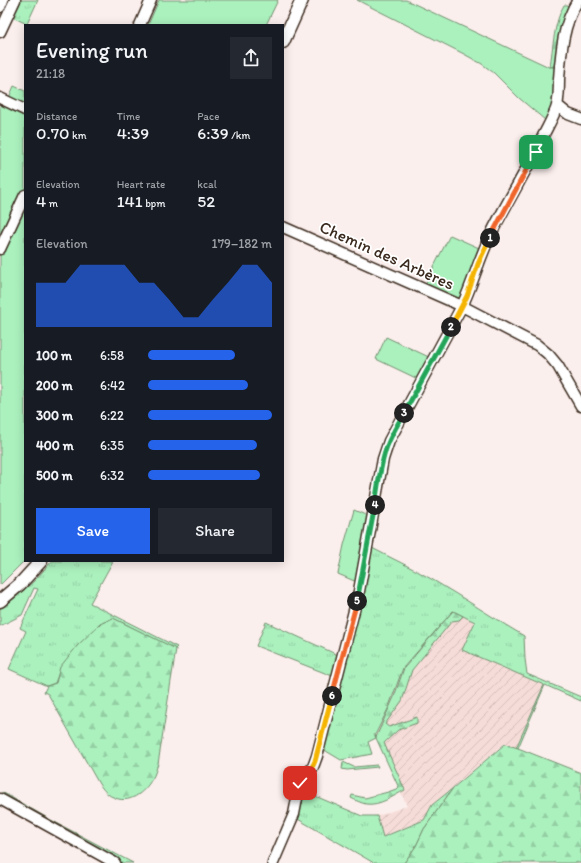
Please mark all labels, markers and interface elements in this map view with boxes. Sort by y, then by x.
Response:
text: Evening run [36,37,148,64]
button: share [230,37,272,79]
text: 21:18 [36,66,65,81]
text: Distance [36,110,77,123]
text: Time [117,110,140,123]
text: Pace [197,110,219,123]
text: 0.70 [36,123,70,143]
text: 4:39 [117,123,149,143]
text: 6:39 [197,123,229,143]
text: km [70,129,87,142]
text: /km [229,129,250,142]
pin [519,135,553,169]
icon: arrive [525,141,547,163]
text: Elevation [36,178,80,191]
text: Heart rate [117,178,165,191]
text: kcal [197,178,217,191]
text: 4 [36,191,46,211]
text: 141 [117,191,143,211]
text: 52 [197,191,215,211]
text: m [46,197,58,210]
text: bpm [143,197,166,210]
street label: Chemin des Arbères [317,216,457,294]
pin: 1 [480,228,500,248]
text: 1 [487,231,493,244]
text: Elevation [36,236,88,251]
text: 179–182 m [212,236,272,251]
pin: 2 [441,317,461,337]
text: 2 [448,320,454,333]
text: 100 m [36,348,72,363]
text: 6:58 [100,348,124,363]
text: 200 m [36,378,73,393]
text: 6:42 [100,378,125,393]
pin: 3 [394,403,414,423]
text: 3 [401,406,407,419]
text: 300 m [36,408,73,423]
text: 6:22 [100,408,124,423]
text: 400 m [36,438,74,453]
text: 6:35 [100,438,124,453]
text: 500 m [36,468,73,483]
text: 6:32 [100,468,124,483]
pin: 4 [365,495,385,515]
text: 4 [372,498,378,511]
button: Save [36,508,150,554]
button: Share [158,508,272,554]
pin: 5 [347,591,367,611]
text: 5 [354,594,360,607]
pin: 6 [322,686,342,706]
text: 6 [329,689,335,702]
pin [283,766,317,800]
icon: check [289,772,311,794]

